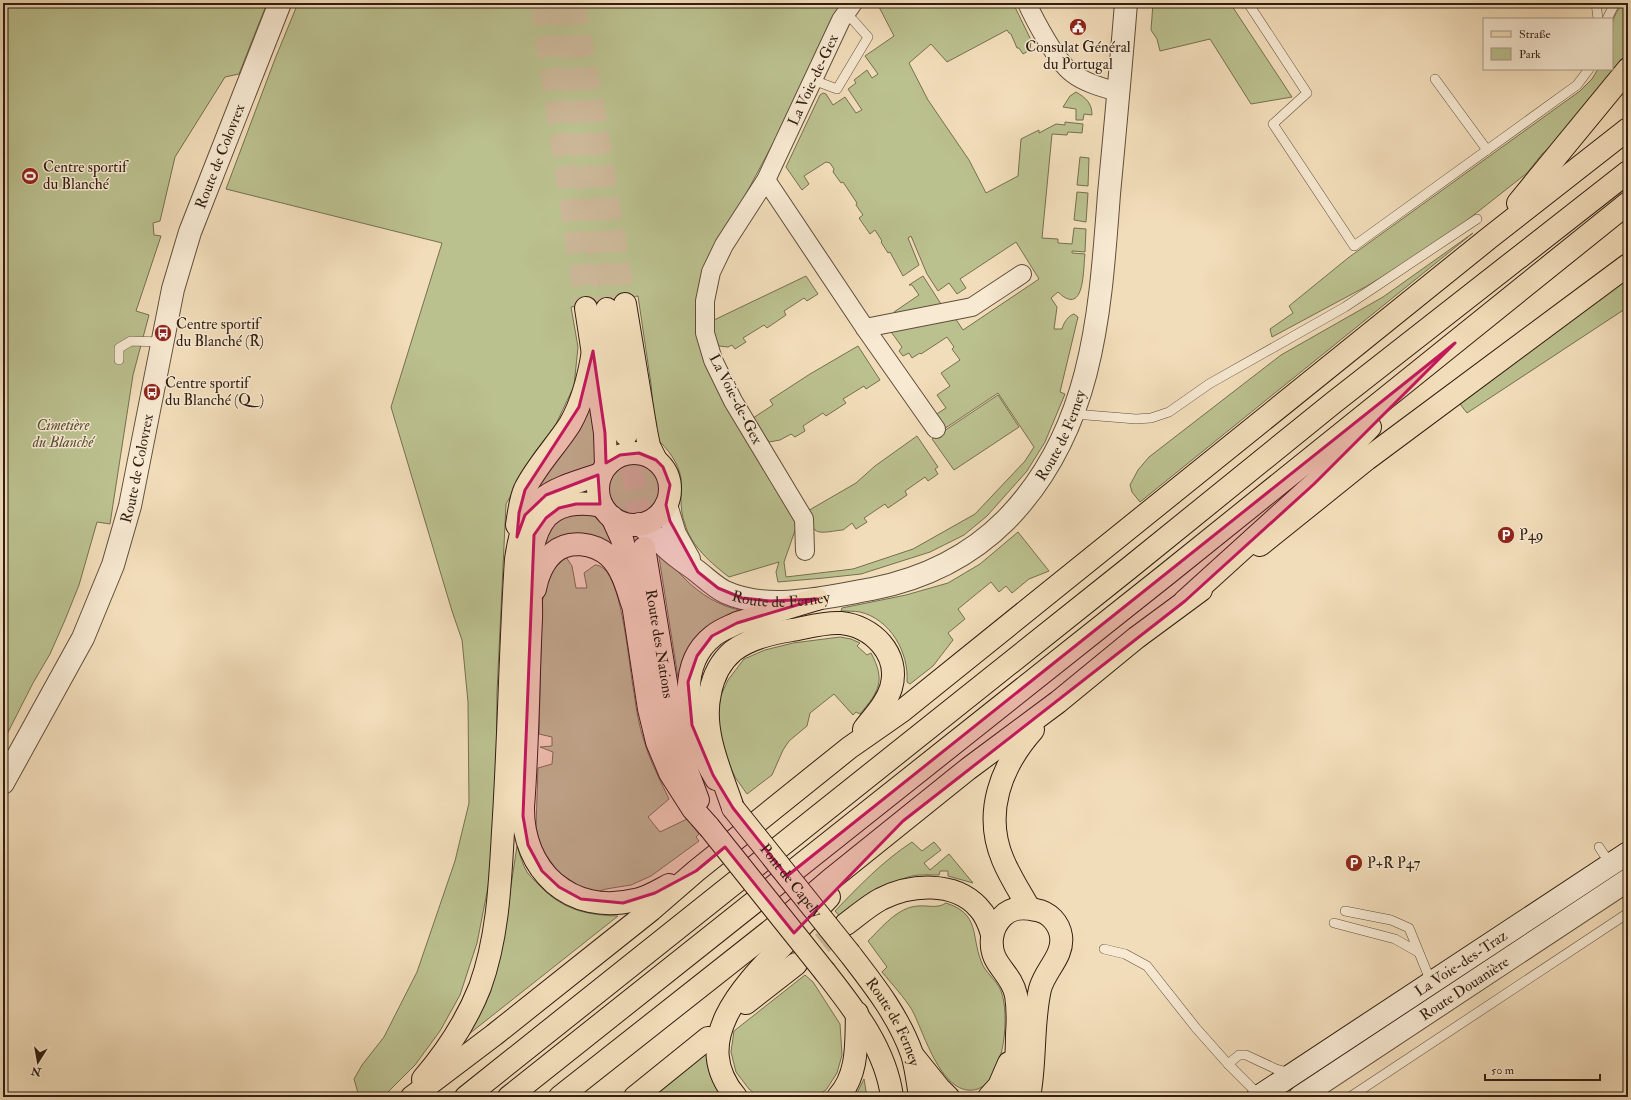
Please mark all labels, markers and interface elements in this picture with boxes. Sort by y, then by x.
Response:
public building icon: Consulat Général du Portugal [1068,17,1088,37]
legend [1483,18,1613,70]
text: Straße [1519,27,1550,42]
street label: La Voie-de-Gex [784,31,843,129]
place label: Consulat Général du Portugal [1025,38,1131,74]
text: Park [1519,47,1541,62]
street label: Route de Colovrex [191,101,249,211]
place label: Centre sportif du Blanché [43,158,129,194]
sports icon: Centre sportif du Blanché [20,166,40,186]
place label: Centre sportif du Blanché (R) [176,315,264,351]
bus stop icon: Centre sportif du Blanché (R) [153,323,173,343]
street label: La Voie-de-Gex [705,351,767,448]
place label: Centre sportif du Blanché (Q) [165,374,264,410]
bus stop icon: Centre sportif du Blanché (Q) [142,382,162,402]
street label: Route de Ferney [1032,387,1090,485]
street label: Route de Colovrex [117,412,158,525]
park label: Cimetière du Blanché [32,416,96,452]
parking icon: P49 [1496,525,1516,545]
place label: P49 [1519,526,1544,545]
street label: Route de Ferney [730,587,832,612]
street label: Route des Nations [641,588,677,700]
street label: Pont de Capely [755,840,826,922]
parking icon: P+R P47 [1344,853,1364,873]
place label: P+R P47 [1367,854,1421,873]
street label: La Voie-des-Traz [1411,926,1511,1001]
street label: Route Douanière [1416,952,1513,1025]
street label: Route de Ferney [861,974,924,1068]
north arrow [18,1042,58,1082]
scale bar [1485,1056,1600,1082]
text: 50 m [1491,1063,1515,1078]
text: N [29,1064,43,1079]

